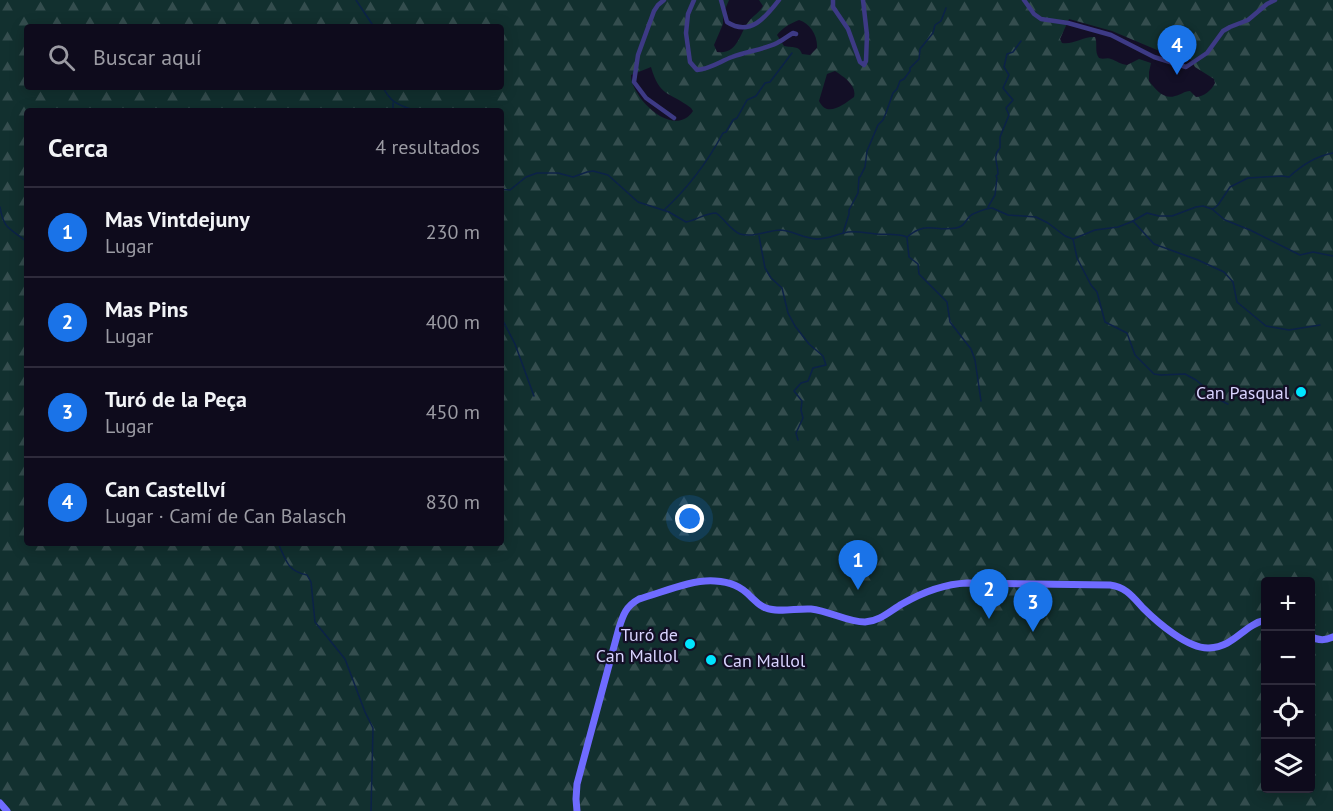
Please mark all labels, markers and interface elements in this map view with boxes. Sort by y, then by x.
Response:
search box [24,24,504,90]
pin: 4 [1158,26,1196,75]
icon: search [45,41,78,74]
text: Buscar aquí [93,43,202,71]
text: Cerca [48,131,108,164]
text: 4 resultados [375,134,480,160]
text: Mas Vintdejuny [105,205,250,233]
text: 1 [62,219,73,245]
text: 230 m [426,219,480,245]
text: Lugar [105,233,153,259]
text: Mas Pins [105,295,188,323]
text: 2 [62,309,73,335]
text: 400 m [426,309,480,335]
text: Lugar [105,323,153,349]
place label: Can Pasqual [1196,381,1290,404]
text: Turó de la Peça [105,385,247,413]
marker: Can Pasqual [1294,385,1308,399]
text: 3 [62,399,73,425]
text: 450 m [426,399,480,425]
text: Lugar [105,413,153,439]
text: Can Castellví [105,475,226,503]
text: 4 [62,489,73,515]
text: 830 m [426,489,480,515]
text: Lugar · Camí de Can Balasch [105,503,346,529]
your location [675,504,704,533]
pin: 1 [838,540,878,590]
pin: 2 [970,570,1008,619]
map controls [1261,577,1315,793]
button: + [1261,577,1315,631]
pin: 3 [1014,582,1052,632]
place label: Turó de Can Mallol [596,623,679,667]
button: − [1261,631,1315,685]
marker: Turó de Can Mallol [683,637,697,651]
place label: Can Mallol [723,649,806,672]
marker: Can Mallol [704,653,718,667]
button: locate [1261,685,1315,739]
button: layers [1261,739,1315,793]

